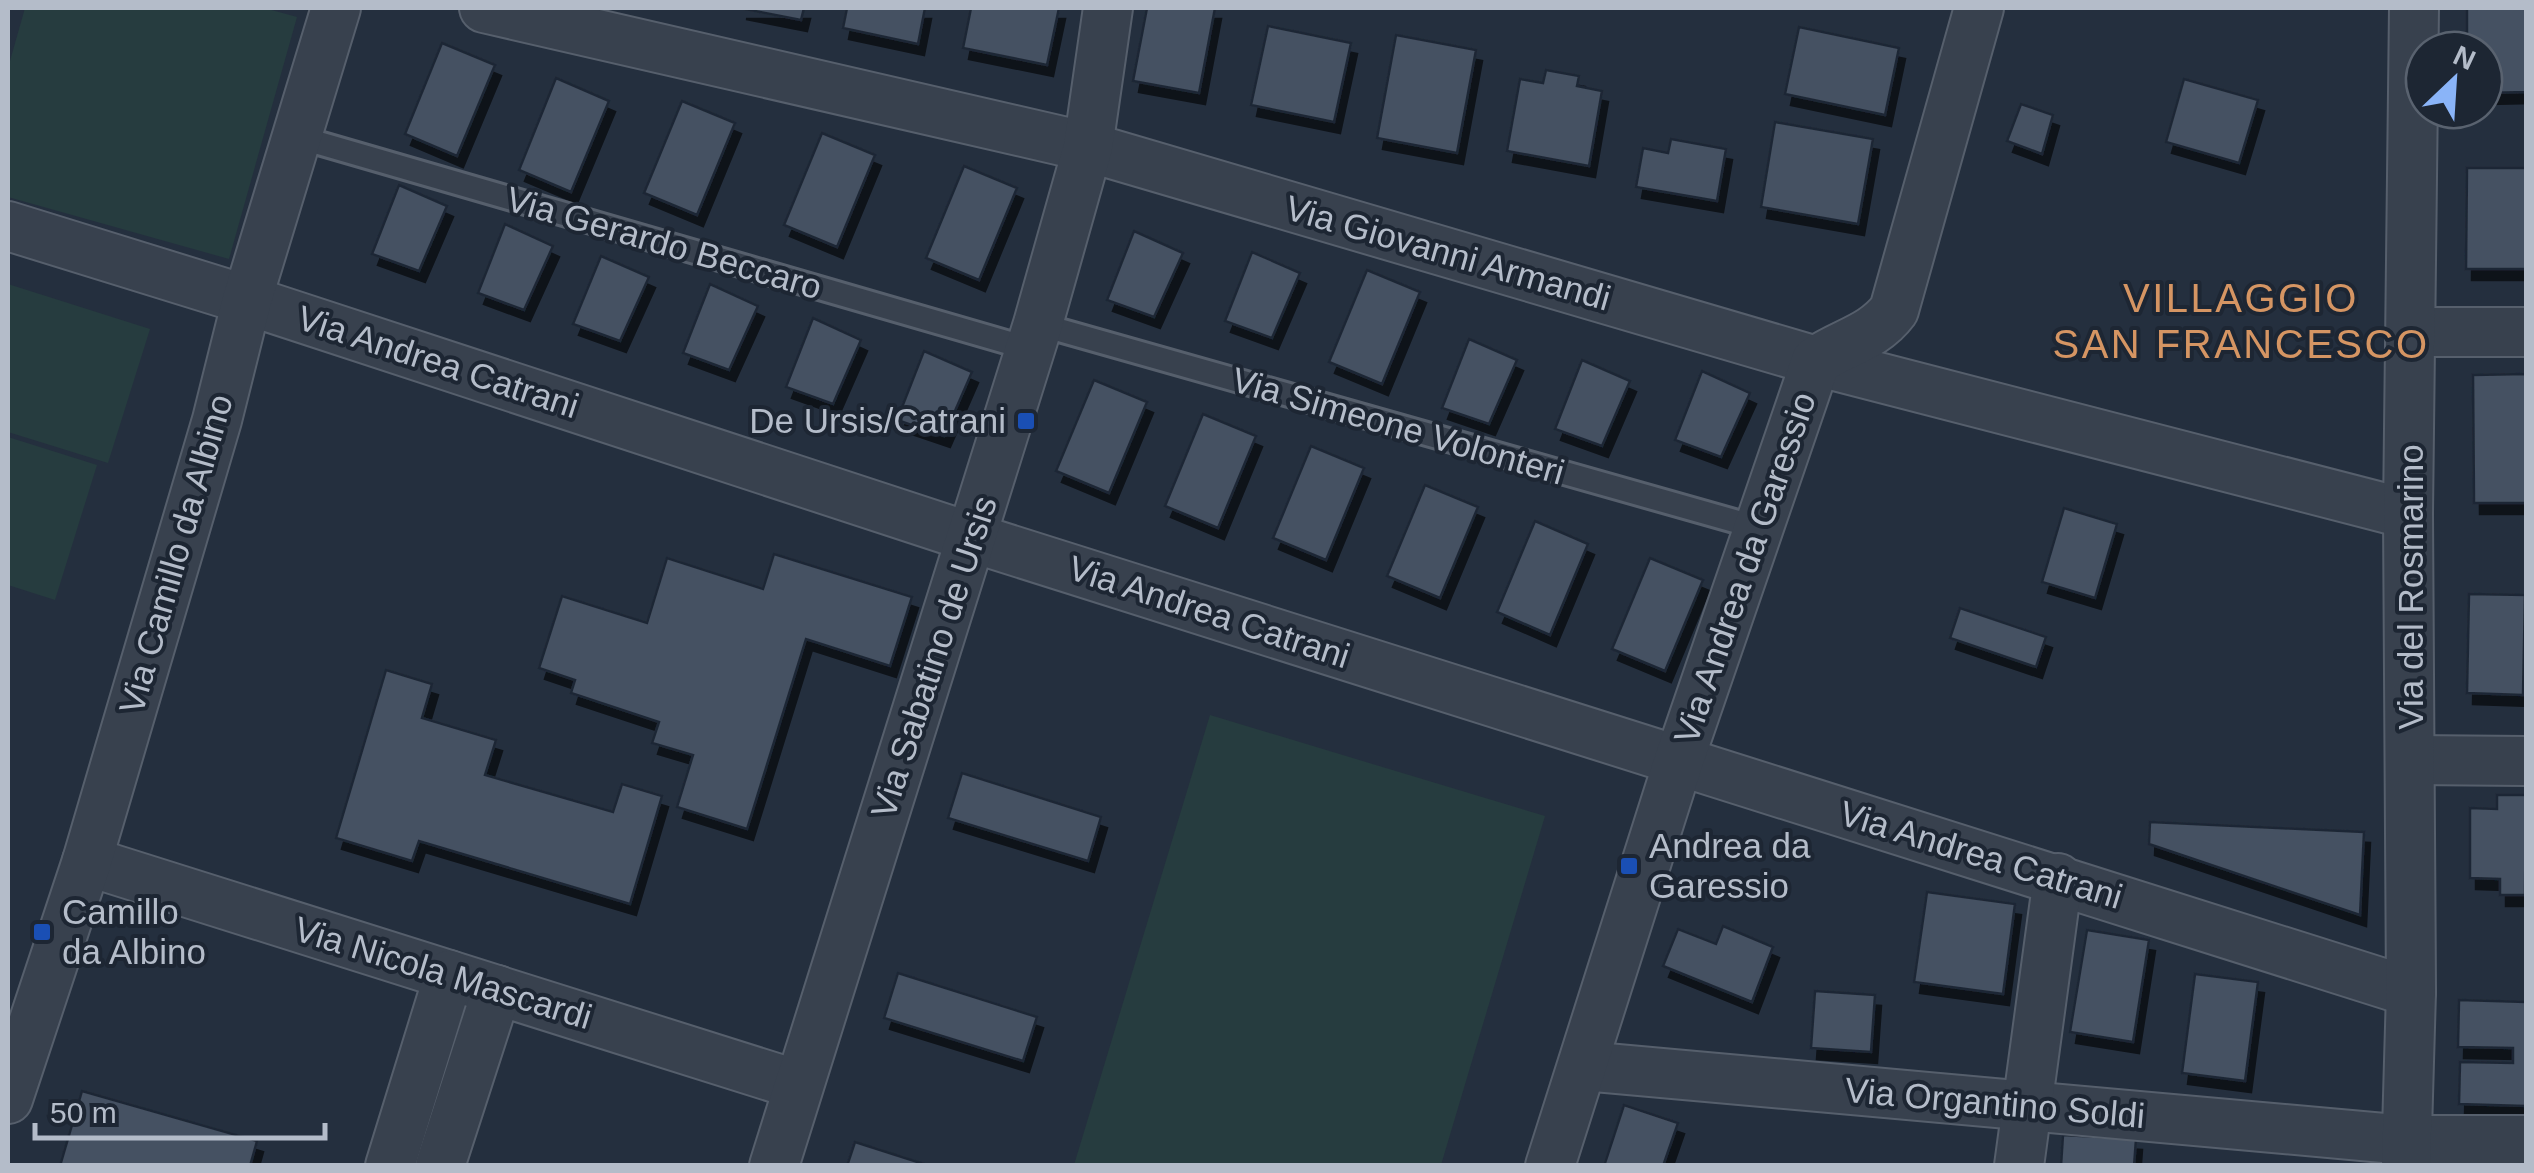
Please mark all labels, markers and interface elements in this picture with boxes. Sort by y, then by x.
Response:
north arrow [2404,30,2504,130]
text: N [2449,39,2480,76]
street label: Via Gerardo Beccaro [502,179,826,306]
street label: Via Giovanni Armandi [1281,187,1615,318]
district label: VILLAGGIO SAN FRANCESCO [2053,276,2430,366]
street label: Via Andrea Catrani [293,298,584,425]
street label: Via Simeone Volonteri [1228,359,1569,492]
street label: Via Andrea da Garessio [1666,387,1823,749]
street label: Via Camillo da Albino [111,390,240,718]
place label: De Ursis/Catrani [749,401,1006,440]
marker: De Ursis/Catrani [1015,410,1037,432]
street label: Via del Rosmarino [2391,444,2430,730]
street label: Via Sabatino de Ursis [863,491,1004,823]
street label: Via Andrea Catrani [1064,548,1355,675]
street label: Via Andrea Catrani [1835,793,2127,916]
place label: Andrea da Garessio [1649,826,1811,905]
marker: Andrea da Garessio [1618,855,1640,877]
place label: Camillo da Albino [62,892,206,971]
street label: Via Nicola Mascardi [290,909,596,1036]
marker: Camillo da Albino [31,921,53,943]
street label: Via Organtino Soldi [1843,1070,2147,1135]
scale bar [35,1078,325,1140]
text: 50 m [50,1096,117,1129]

